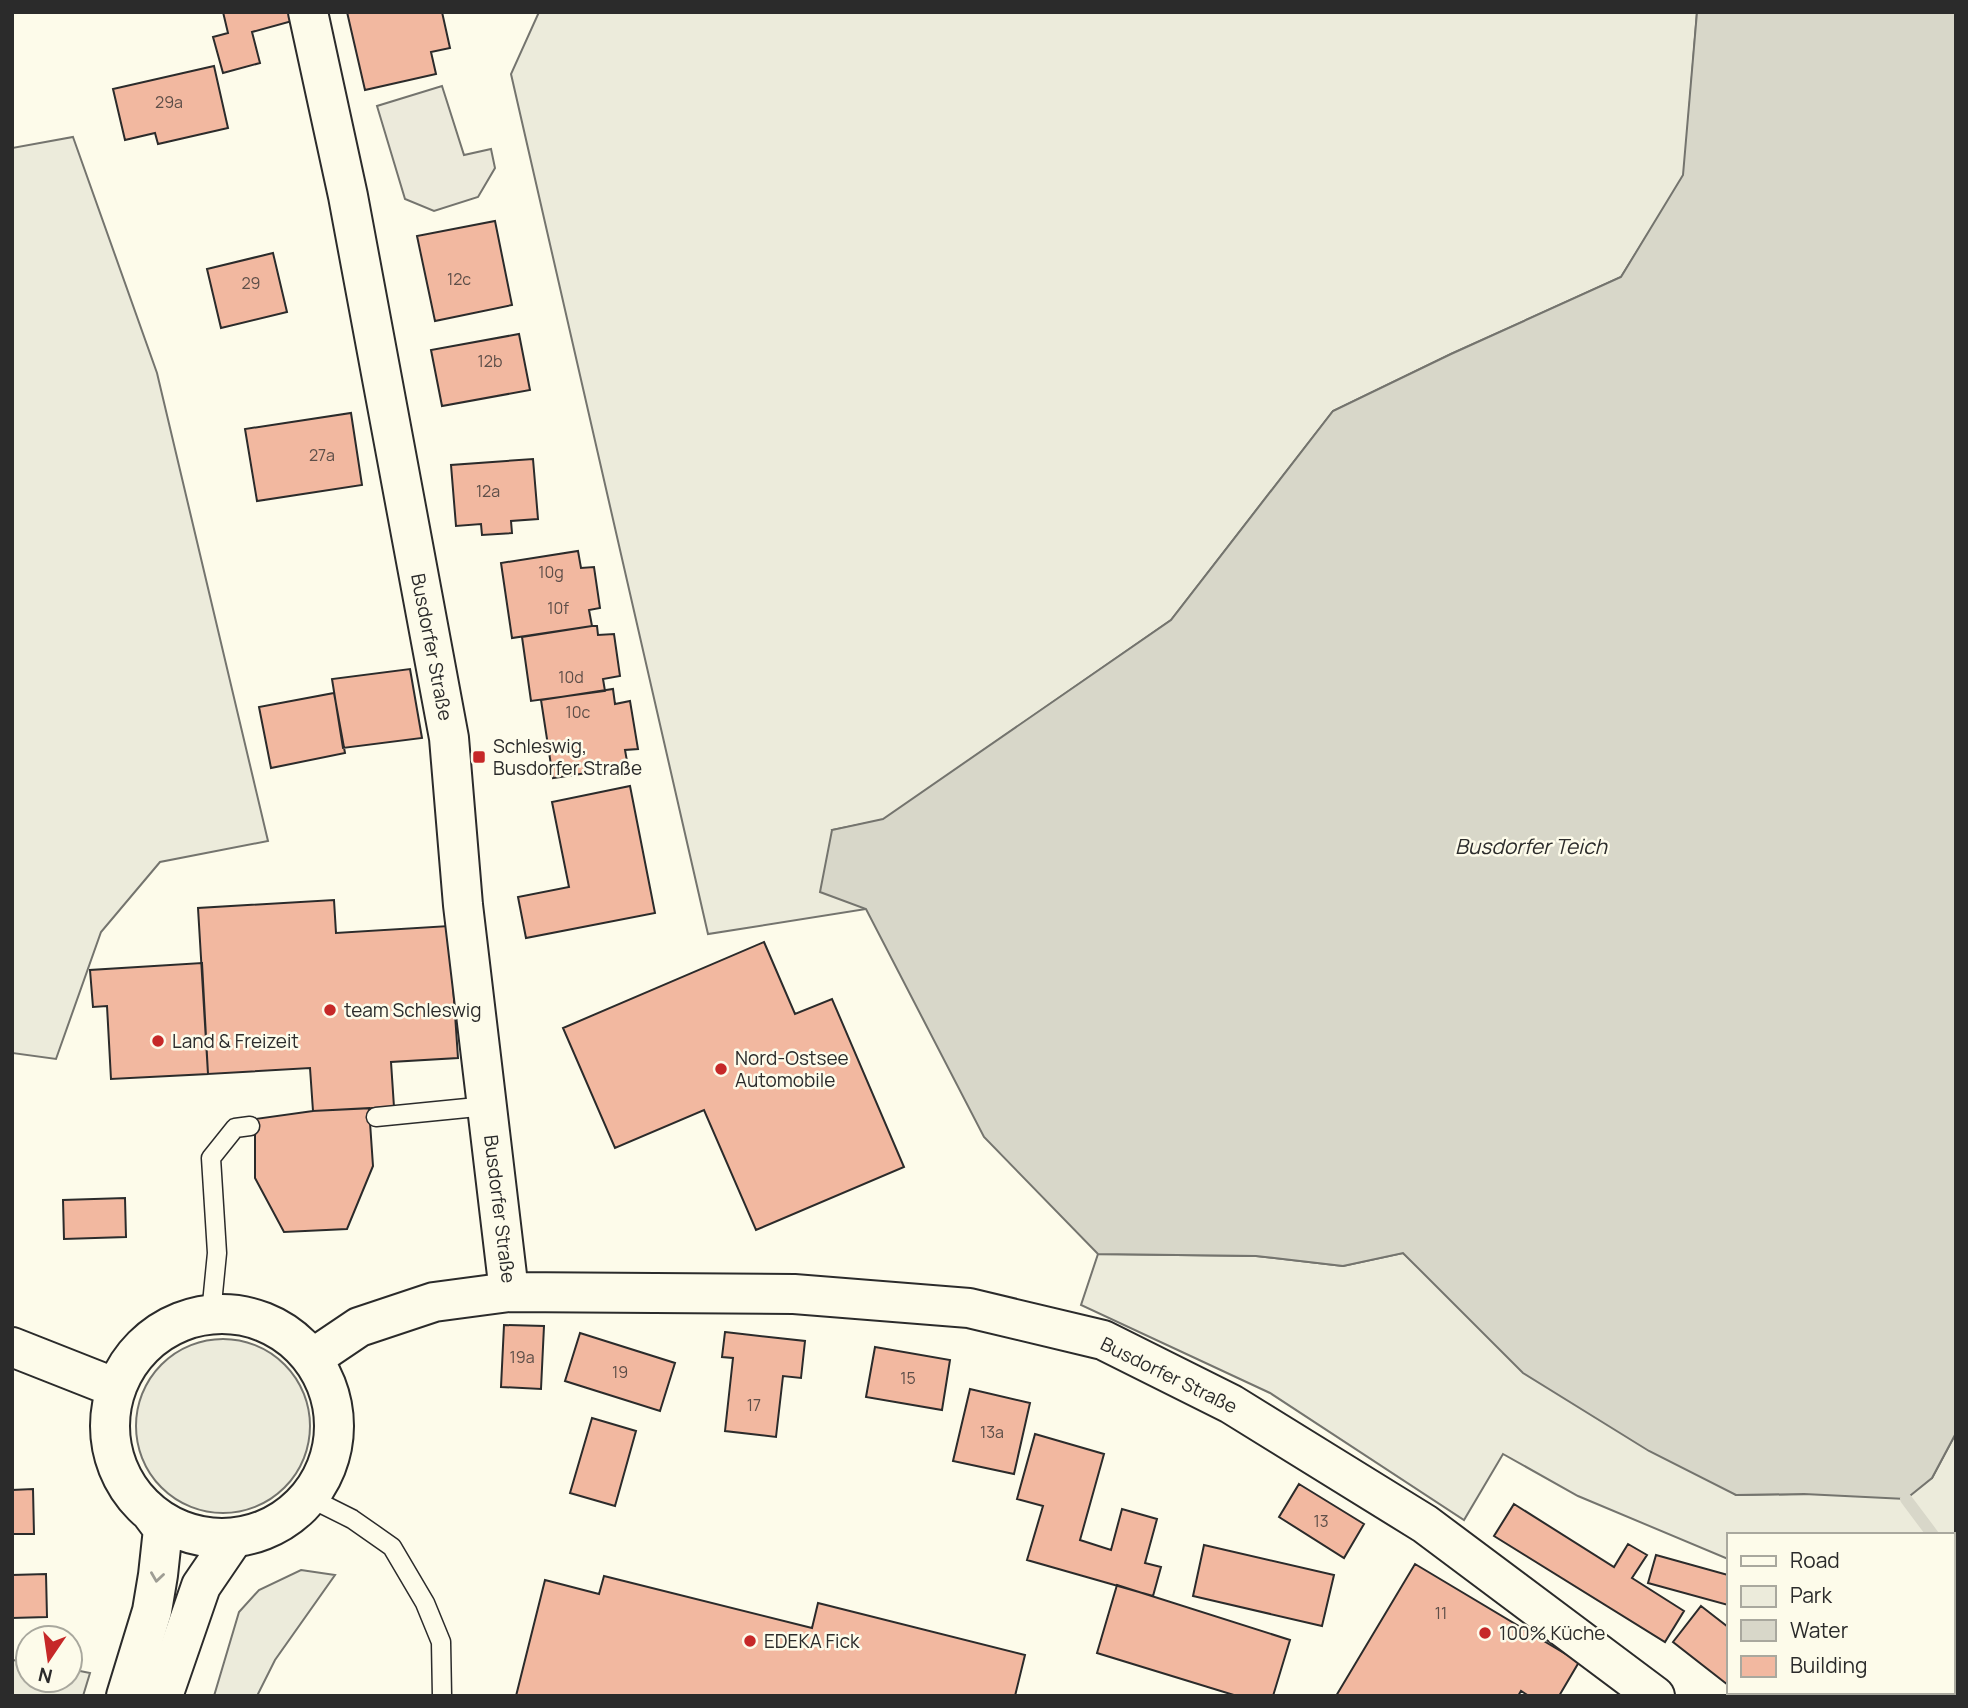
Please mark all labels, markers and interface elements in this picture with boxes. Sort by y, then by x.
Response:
house number: 29a [155,91,183,113]
house number: 12c [447,268,471,290]
house number: 29 [241,272,261,294]
house number: 12b [478,350,502,372]
house number: 27a [309,444,335,466]
house number: 12a [476,480,500,502]
house number: 10g [538,561,564,583]
street label: Busdorfer Straße [405,571,459,723]
house number: 10f [547,597,569,619]
house number: 10d [558,666,584,688]
house number: 10c [566,701,591,723]
place label: Schleswig, Busdorfer Straße [493,733,642,781]
marker: Schleswig, Busdorfer Straße [471,749,487,765]
water label: Busdorfer Teich [1455,832,1609,860]
place label: team Schleswig [344,997,482,1023]
marker: team Schleswig [322,1002,338,1018]
place label: Land & Freizeit [172,1028,299,1054]
marker: Land & Freizeit [150,1033,166,1049]
place label: Nord-Ostsee Automobile [735,1045,849,1093]
marker: Nord-Ostsee Automobile [713,1061,729,1077]
street label: Busdorfer Straße [478,1133,522,1285]
street label: Busdorfer Straße [1096,1331,1242,1419]
house number: 19a [509,1346,535,1368]
house number: 19 [612,1361,628,1383]
house number: 15 [900,1367,916,1389]
house number: 17 [747,1394,761,1416]
house number: 13a [980,1421,1004,1443]
house number: 13 [1313,1510,1329,1532]
legend [1727,1533,1954,1694]
text: Road [1790,1546,1840,1574]
one-way arrow [150,1571,165,1583]
text: Park [1790,1581,1832,1609]
house number: 11 [1435,1602,1447,1624]
text: Water [1790,1616,1849,1644]
place label: 100% Küche [1499,1620,1605,1646]
north arrow [14,1624,84,1694]
marker: 100% Küche [1477,1625,1493,1641]
place label: EDEKA Fick [764,1628,860,1654]
marker: EDEKA Fick [742,1633,758,1649]
text: Building [1790,1651,1867,1679]
text: N [36,1661,55,1690]

